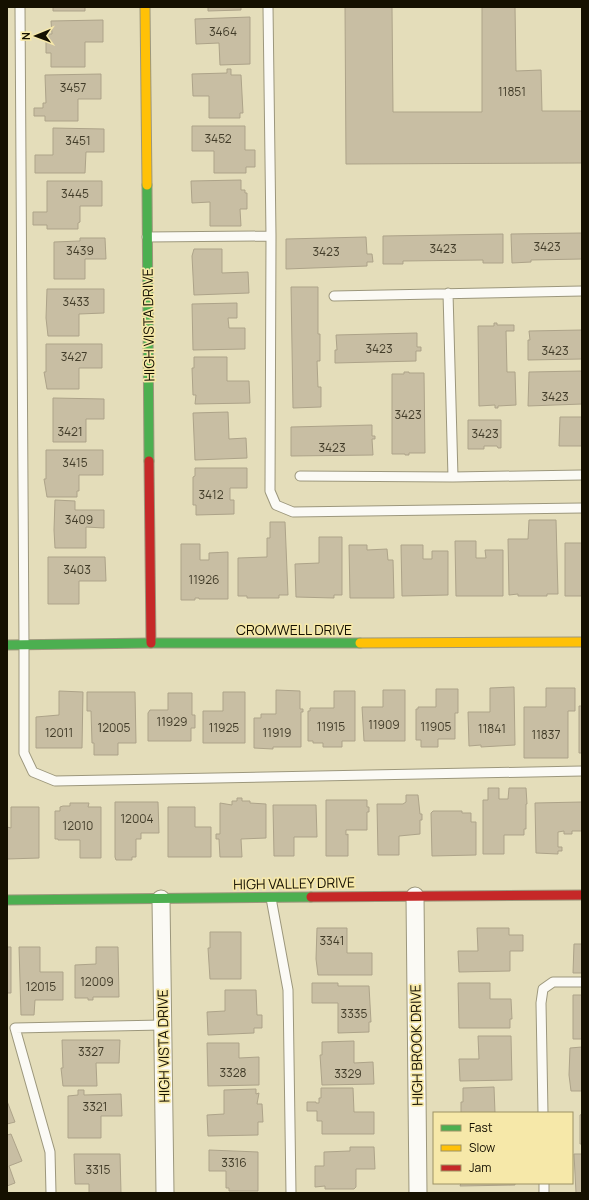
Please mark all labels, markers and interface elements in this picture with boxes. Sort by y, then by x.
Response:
north arrow [16,16,56,56]
house number: 3464 [209,23,237,40]
text: N [18,32,33,40]
house number: 3457 [60,79,86,96]
house number: 11851 [498,83,526,100]
house number: 3452 [204,130,232,147]
house number: 3451 [65,132,91,149]
house number: 3445 [61,185,89,202]
house number: 3423 [533,238,561,255]
house number: 3423 [429,240,457,257]
house number: 3439 [66,242,94,259]
house number: 3423 [312,243,340,260]
street label: HIGH VISTA DRIVE [138,268,158,382]
house number: 3433 [63,293,89,310]
house number: 3423 [365,340,393,357]
house number: 3423 [541,342,569,359]
house number: 3427 [61,348,87,365]
house number: 3423 [541,388,569,405]
house number: 3423 [394,406,422,423]
house number: 3421 [57,423,83,440]
house number: 3423 [471,425,499,442]
house number: 3423 [318,439,346,456]
house number: 3415 [62,454,88,471]
house number: 3412 [198,486,224,503]
house number: 3409 [65,511,93,528]
house number: 3403 [63,561,91,578]
house number: 11926 [188,571,220,588]
street label: CROMWELL DRIVE [236,620,352,639]
house number: 11929 [156,713,188,730]
house number: 11909 [368,716,400,733]
house number: 11915 [317,718,345,735]
house number: 11905 [420,718,452,735]
house number: 12005 [97,719,131,736]
house number: 11925 [209,719,239,736]
house number: 11841 [478,720,506,737]
house number: 12011 [45,724,73,741]
house number: 11919 [263,724,291,741]
house number: 11837 [532,726,561,743]
house number: 12004 [120,810,154,827]
house number: 12010 [63,817,93,834]
street label: HIGH VALLEY DRIVE [233,872,355,894]
house number: 3341 [319,932,345,949]
house number: 12009 [80,973,114,990]
house number: 12015 [26,978,56,995]
street label: HIGH BROOK DRIVE [405,984,427,1106]
street label: HIGH VISTA DRIVE [153,989,173,1103]
house number: 3335 [341,1005,367,1022]
house number: 3327 [78,1043,104,1060]
house number: 3328 [219,1064,247,1081]
house number: 3329 [334,1065,362,1082]
house number: 3321 [83,1098,107,1115]
legend [433,1112,573,1184]
text: Fast [469,1119,493,1136]
text: Slow [469,1139,495,1156]
house number: 3316 [221,1154,247,1171]
text: Jam [469,1159,491,1176]
house number: 3315 [86,1161,111,1178]

